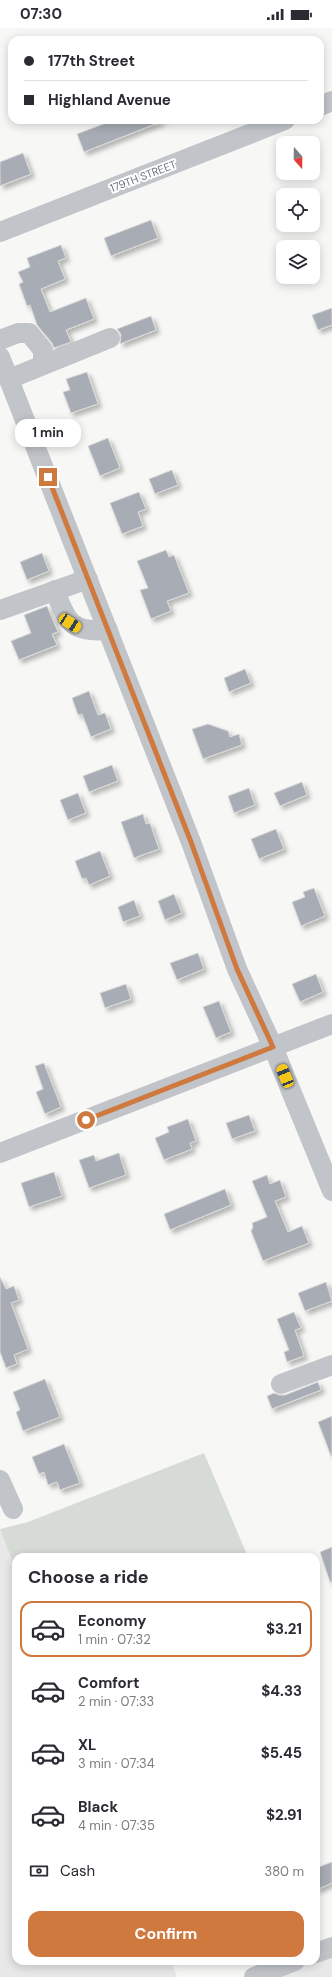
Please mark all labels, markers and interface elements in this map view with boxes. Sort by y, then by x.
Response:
text: 07:30 [20,4,62,24]
text: 177th Street [48,51,135,71]
text: Highland Avenue [48,90,171,110]
north arrow [276,136,320,180]
map controls [276,136,320,284]
street label: 179TH STREET [108,157,178,195]
button: locate [276,188,320,232]
button: layers [276,240,320,284]
callout: 1 min [15,419,81,447]
text: 1 min [32,424,64,441]
route end [39,468,57,486]
car [57,611,83,635]
car [275,1063,295,1089]
route start [77,1111,95,1129]
text: Choose a ride [28,1565,149,1589]
icon: car [30,1611,66,1647]
text: Economy [78,1611,146,1631]
text: $3.21 [266,1619,302,1639]
text: 1 min · 07:32 [78,1631,151,1648]
icon: car [30,1673,66,1709]
text: Comfort [78,1673,139,1693]
text: $4.33 [261,1681,302,1701]
text: 2 min · 07:33 [78,1693,154,1710]
icon: car [30,1735,66,1771]
text: XL [78,1735,96,1755]
text: $5.45 [261,1743,302,1763]
text: 3 min · 07:34 [78,1755,155,1772]
icon: car [30,1797,66,1833]
text: Black [78,1797,118,1817]
text: $2.91 [266,1805,302,1825]
text: 4 min · 07:35 [78,1817,155,1834]
icon: cash [28,1860,50,1882]
text: Cash [60,1861,95,1881]
text: 380 m [264,1863,304,1880]
button: Confirm [28,1911,304,1957]

